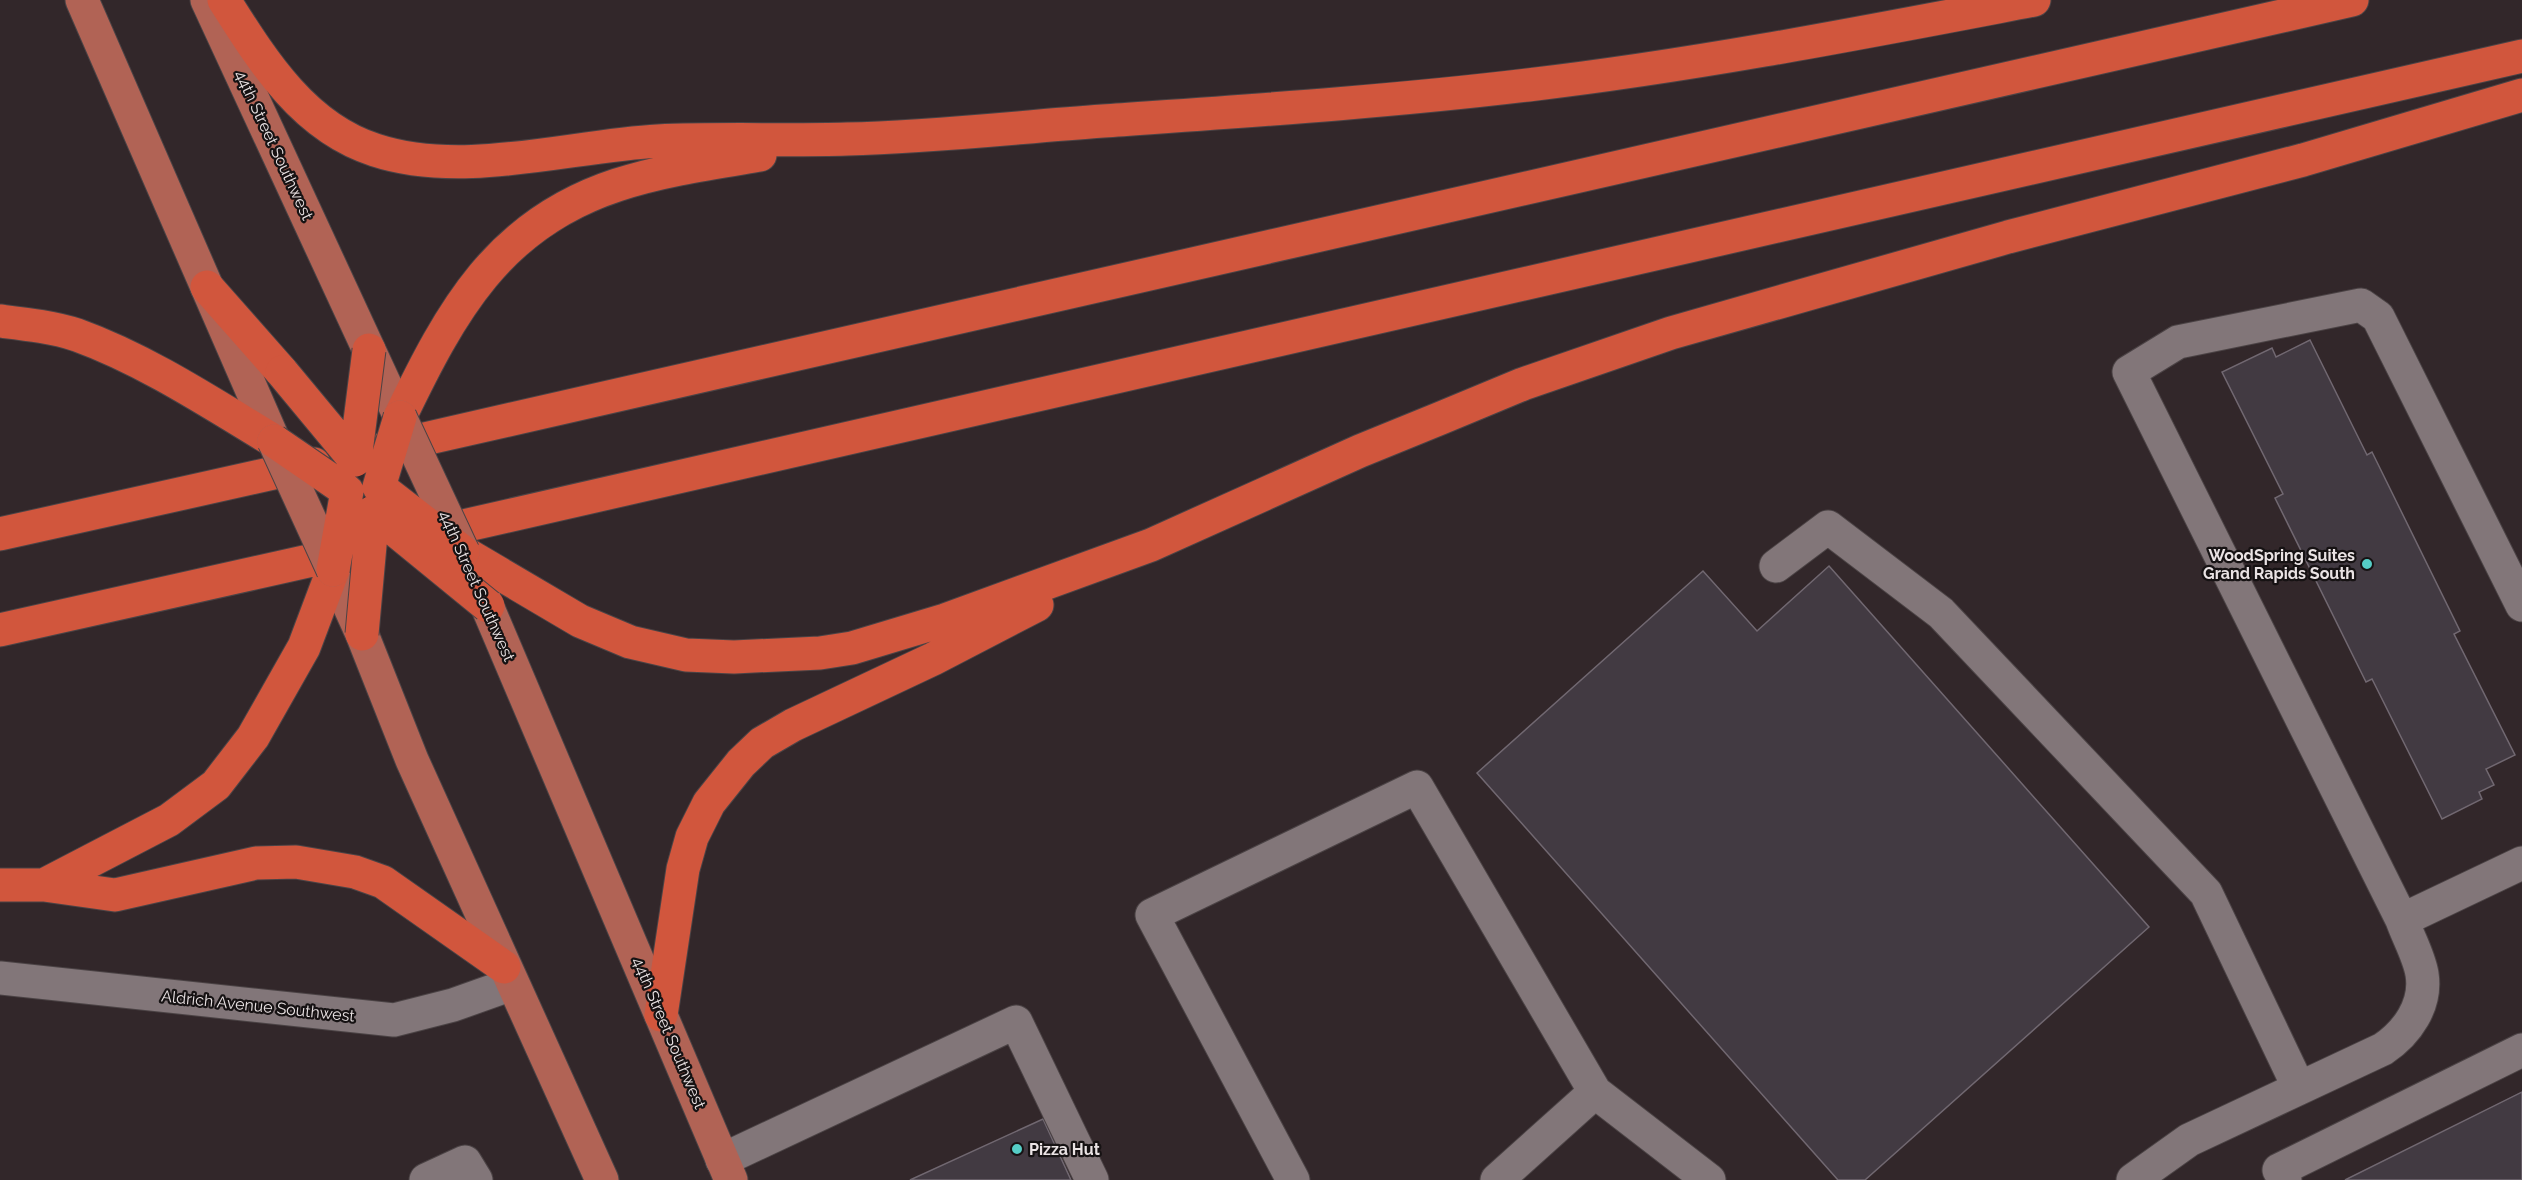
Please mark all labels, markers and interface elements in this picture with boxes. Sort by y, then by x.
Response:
street label: 44th Street Southwest [231,67,317,224]
street label: 44th Street Southwest [435,508,519,665]
place label: WoodSpring Suites Grand Rapids South [2203,546,2355,583]
marker: WoodSpring Suites Grand Rapids South [2360,557,2374,571]
street label: 44th Street Southwest [628,954,710,1112]
street label: Aldrich Avenue Southwest [160,986,356,1026]
place label: Pizza Hut [1029,1140,1100,1159]
marker: Pizza Hut [1010,1142,1024,1156]

